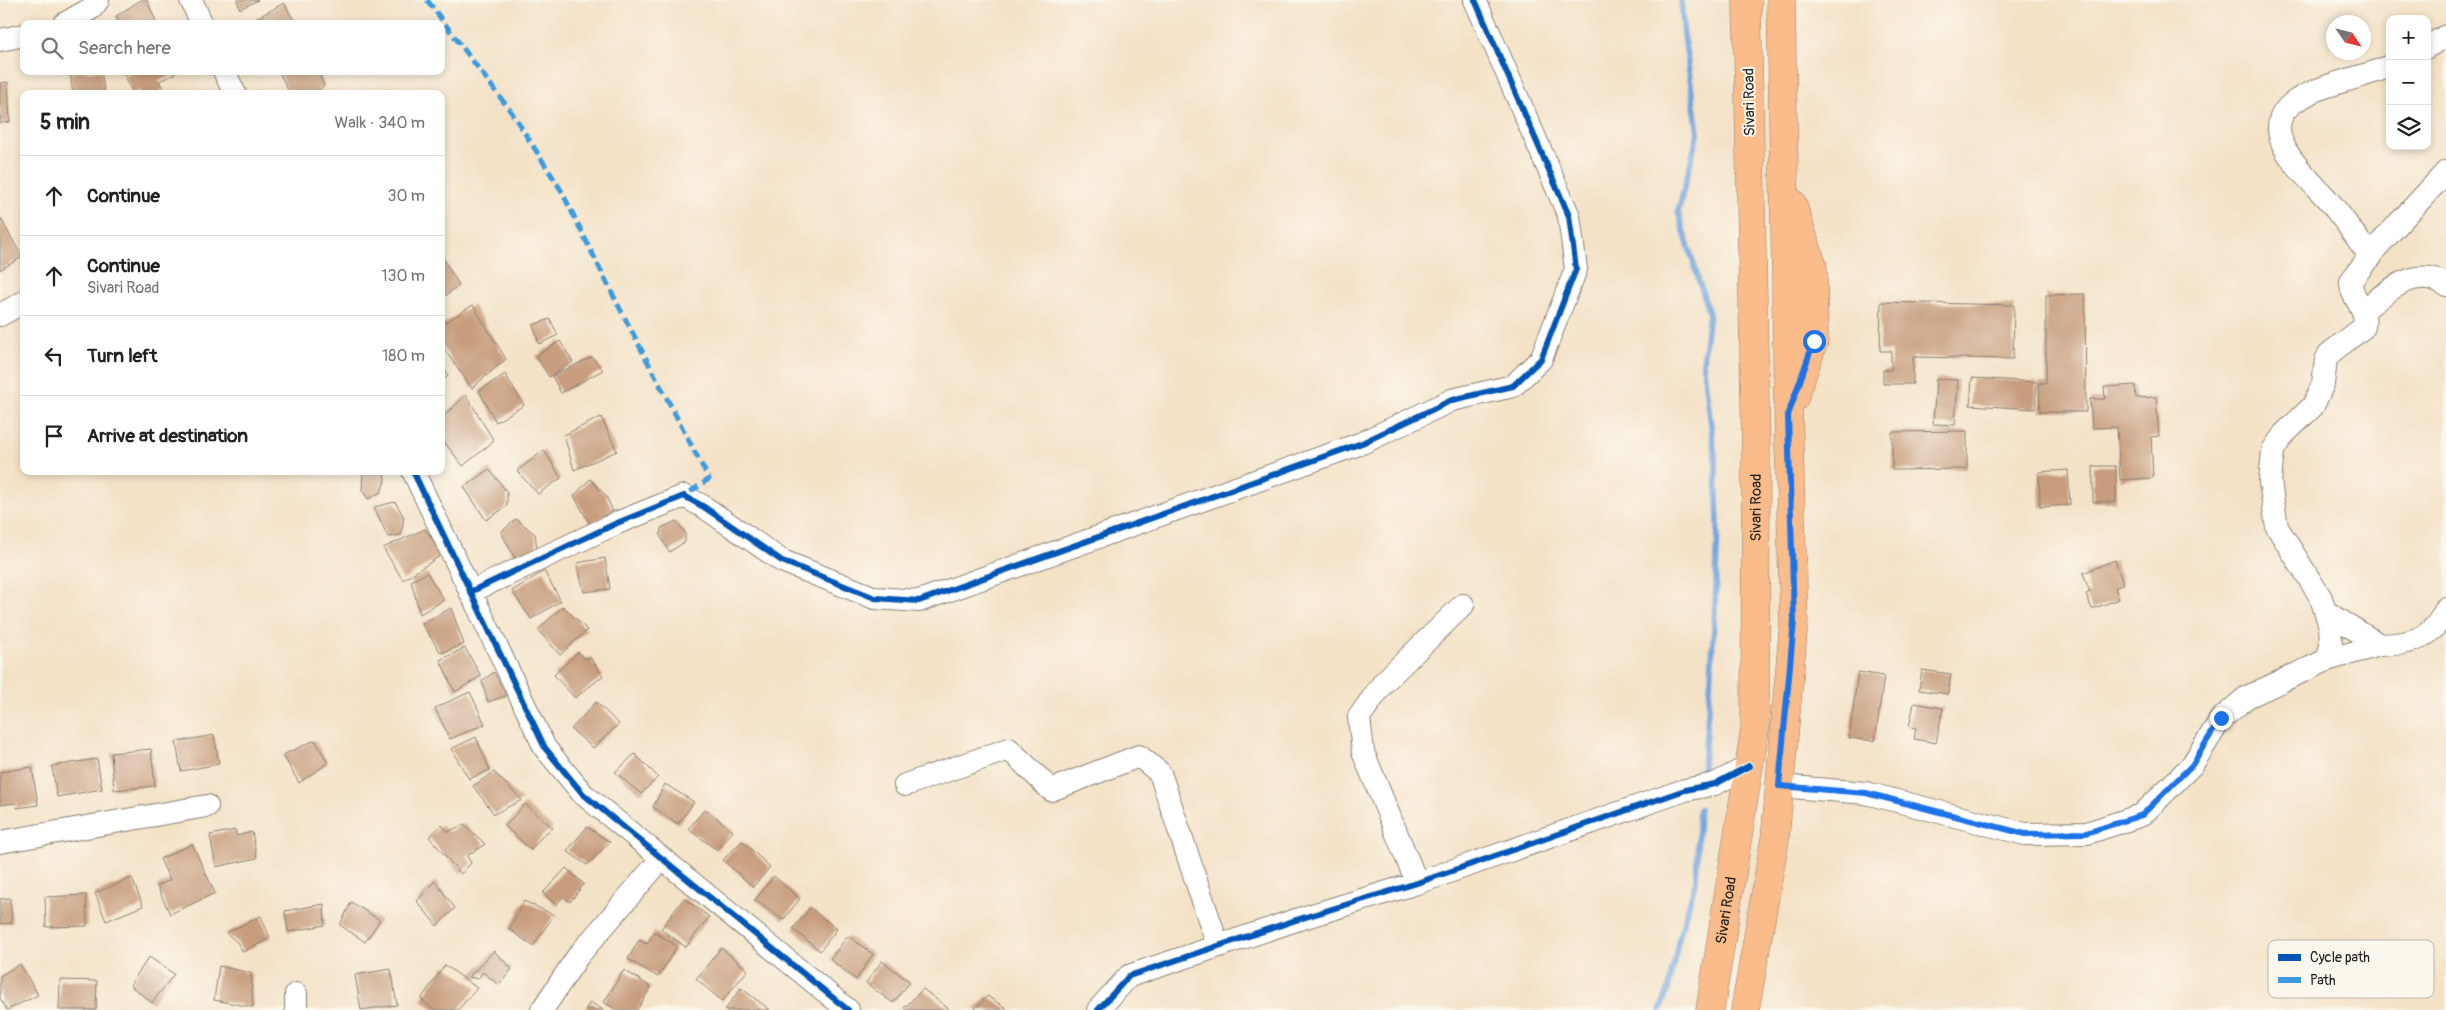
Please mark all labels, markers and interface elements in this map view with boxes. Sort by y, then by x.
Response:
north arrow [2326,15,2371,60]
map controls [2386,15,2431,150]
button: + [2386,15,2431,60]
search box [20,20,445,75]
icon: search [38,34,66,62]
text: Search here [78,36,171,60]
button: − [2386,60,2431,105]
street label: Sivari Road [1739,68,1760,136]
button: layers [2386,105,2431,150]
text: 5 min [40,109,90,136]
text: Walk · 340 m [334,113,425,133]
icon: ahead [40,182,68,210]
text: Continue [87,184,160,208]
text: 30 m [387,186,425,206]
text: Continue [87,254,160,278]
icon: ahead [40,262,68,290]
text: 130 m [381,266,425,286]
text: Sivari Road [87,278,159,298]
route start [1803,330,1826,353]
icon: left [40,342,68,370]
text: Turn left [87,344,157,368]
text: 180 m [382,346,425,366]
icon: arrive [40,422,68,450]
text: Arrive at destination [87,424,248,448]
street label: Sivari Road [1747,474,1766,542]
route end [2210,707,2233,730]
street label: Sivari Road [1712,875,1741,945]
legend [2268,940,2434,998]
text: Cycle path [2310,949,2370,966]
text: Path [2310,972,2335,989]

